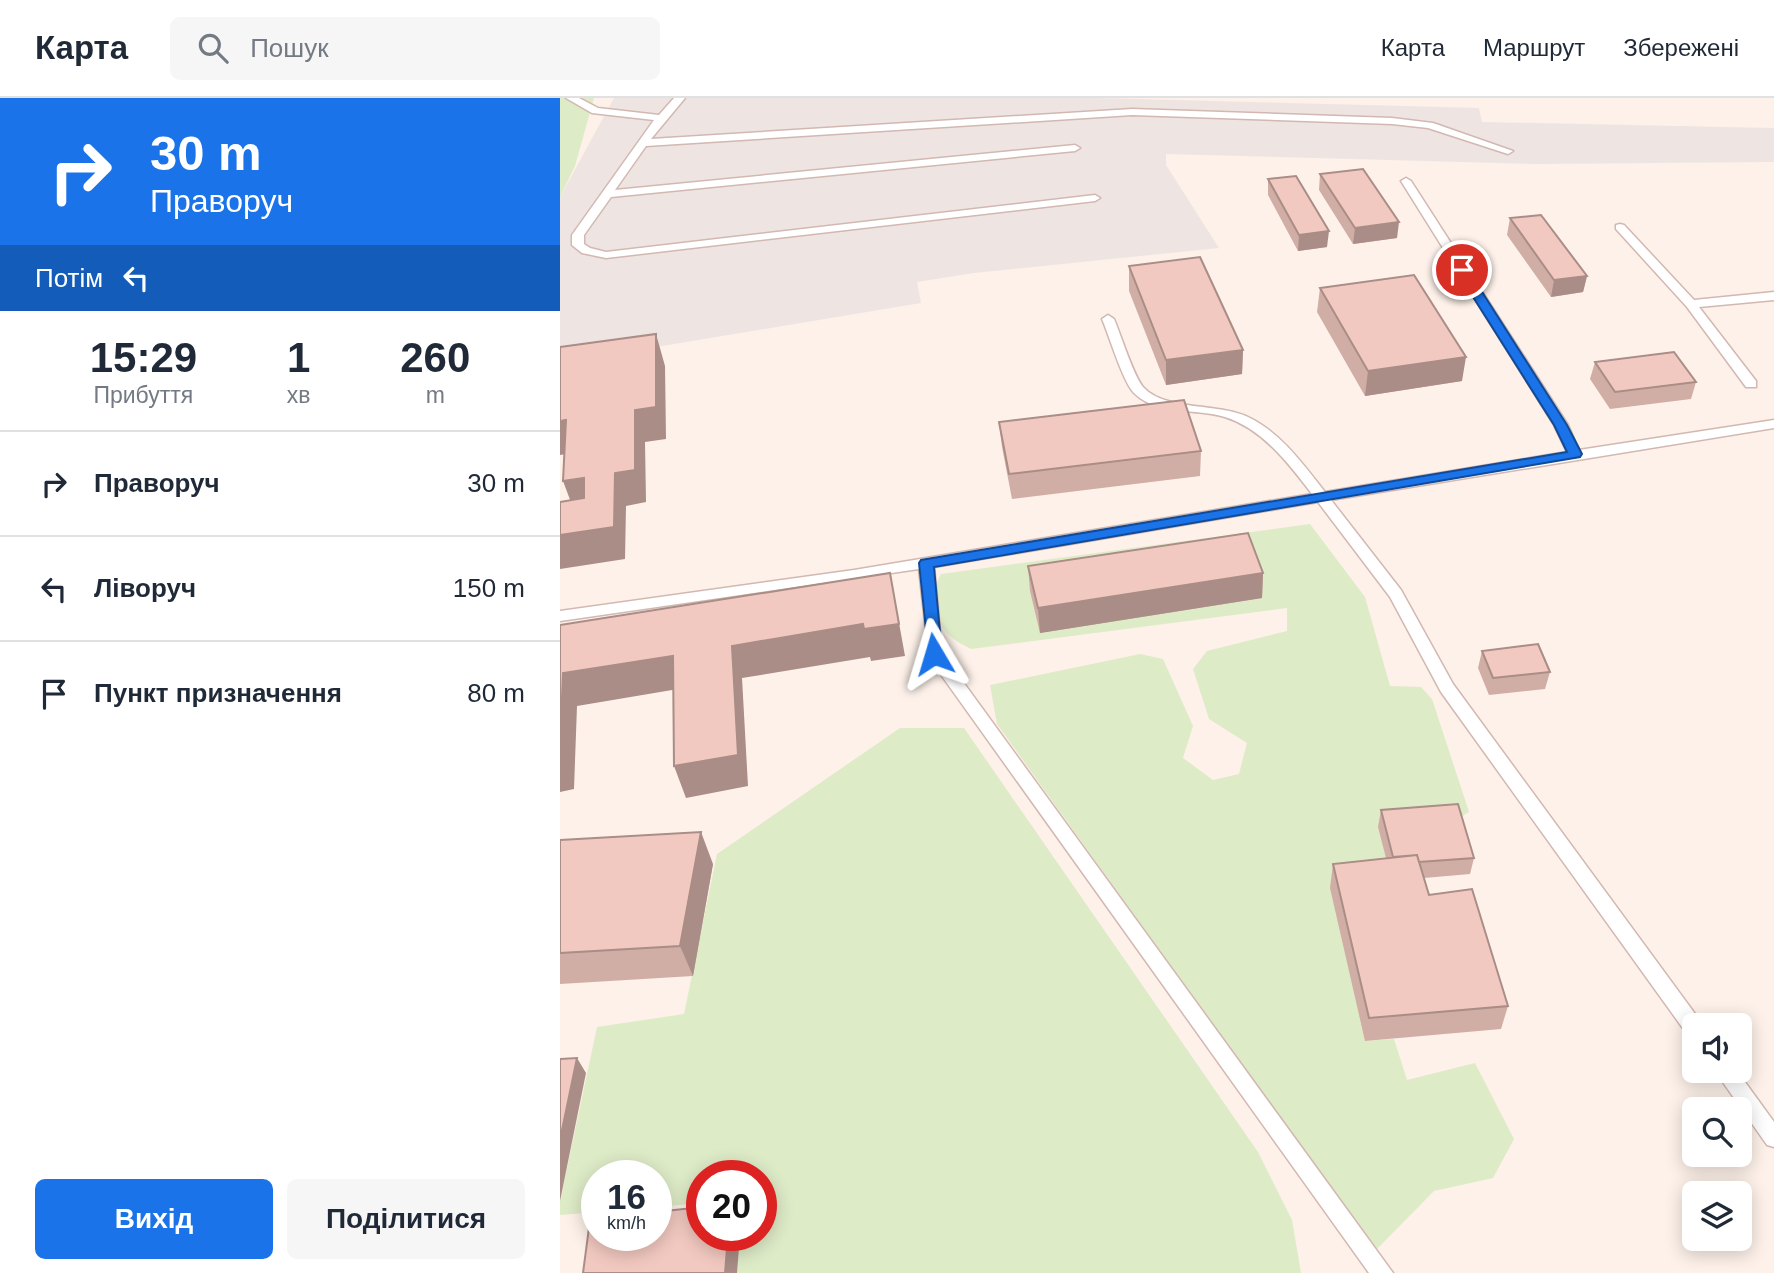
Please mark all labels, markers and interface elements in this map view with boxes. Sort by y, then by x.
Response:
search box [170,17,660,80]
text: Карта [35,29,128,66]
icon: search [194,29,232,67]
text: Пошук [250,33,329,63]
text: Карта [1381,34,1445,61]
text: Маршрут [1483,34,1585,61]
text: Збережені [1623,34,1739,61]
icon: right [35,126,126,217]
text: 30 m [150,126,262,180]
text: Праворуч [150,183,293,219]
pin [1432,240,1492,300]
icon: arrive [1443,251,1481,289]
icon: left [117,259,155,297]
text: Потім [35,263,103,293]
text: 15:29 [90,334,197,381]
text: 1 [287,334,310,381]
text: 260 [400,334,470,381]
text: Прибуття [93,382,193,408]
text: хв [287,382,311,408]
text: m [426,382,445,408]
icon: right [35,465,73,503]
text: Праворуч [94,468,220,498]
text: 30 m [467,468,525,498]
icon: left [35,570,73,608]
text: Ліворуч [94,573,196,603]
text: 150 m [453,573,525,603]
position arrow [897,617,971,691]
icon: arrive [35,675,73,713]
text: Пункт призначення [94,678,342,708]
text: 80 m [467,678,525,708]
map controls [1682,1013,1752,1251]
button: sound [1682,1013,1752,1083]
button: search [1682,1097,1752,1167]
speed limit sign: 20 [686,1160,777,1251]
text: 16 [607,1177,646,1216]
button: Вихід [35,1179,273,1259]
button: Поділитися [287,1179,525,1259]
button: layers [1682,1181,1752,1251]
text: km/h [607,1213,646,1233]

